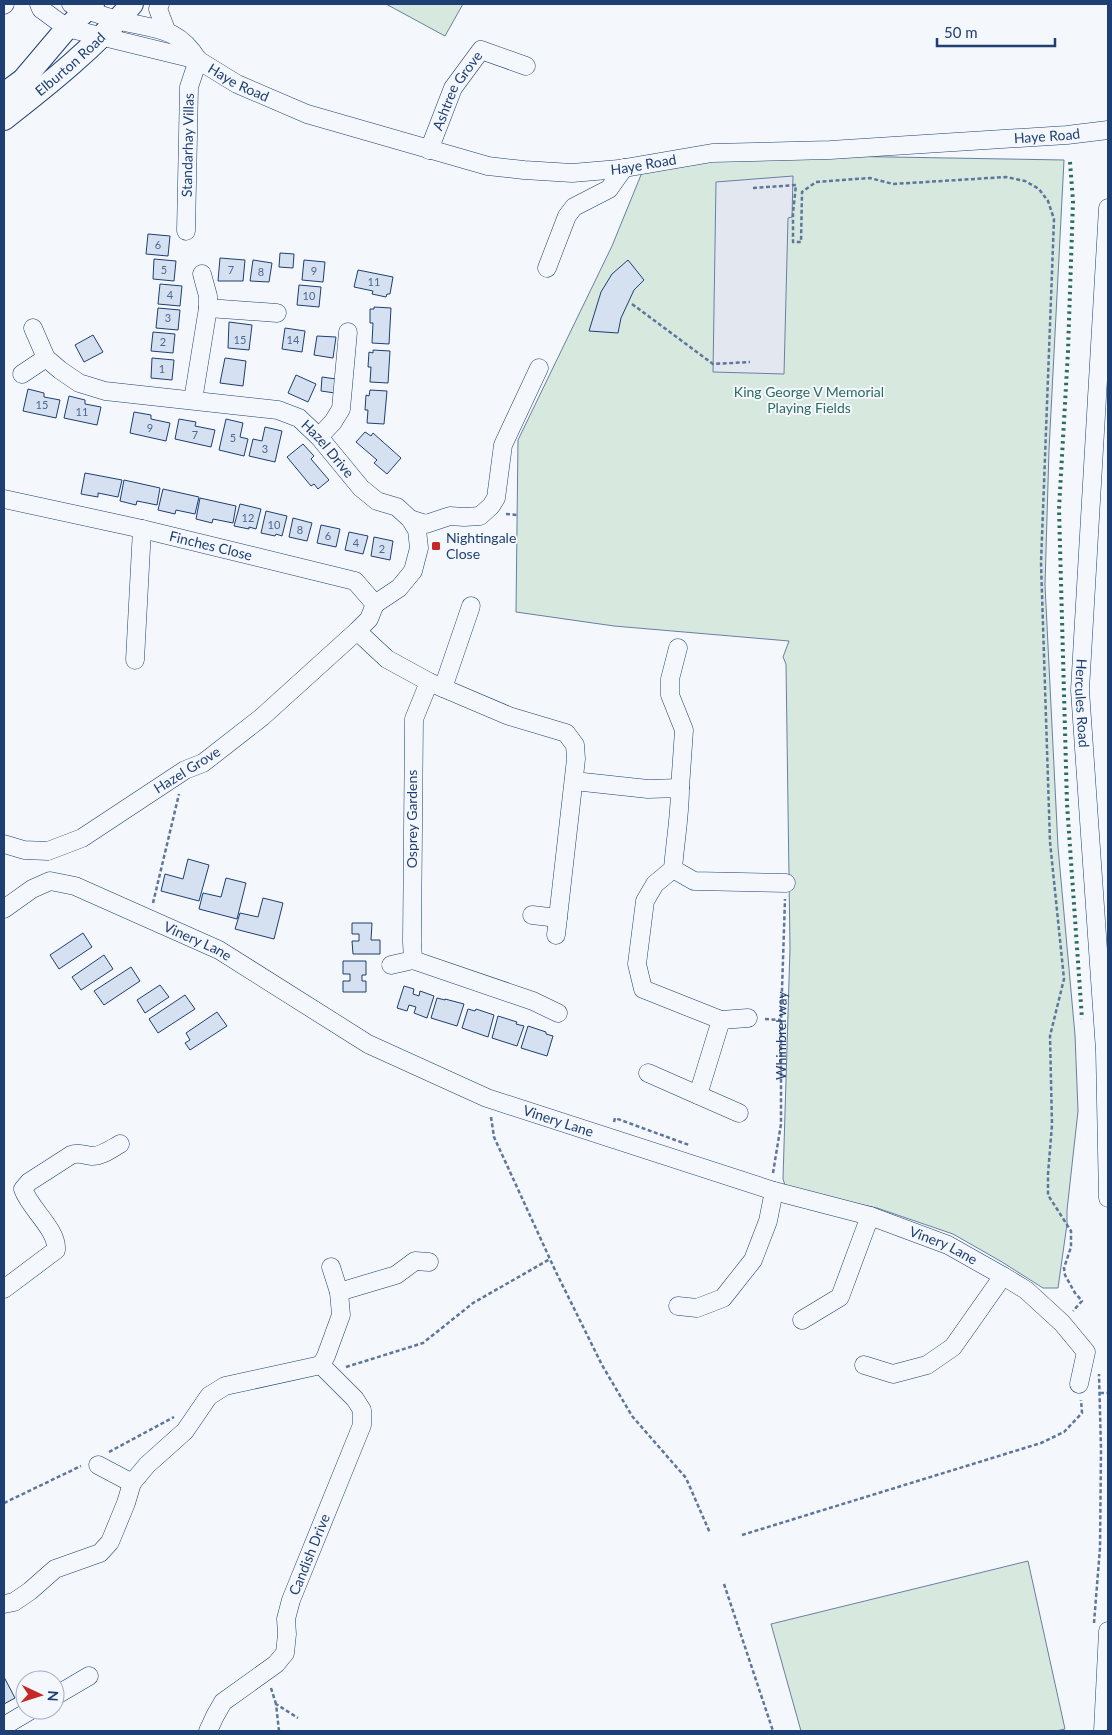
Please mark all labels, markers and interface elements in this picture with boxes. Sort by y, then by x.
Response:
scale bar [937,15,1054,47]
text: 50 m [944,23,978,41]
street label: Elburton Road [31,29,108,99]
street label: Ashtree Grove [428,47,485,133]
street label: Haye Road [205,59,272,105]
street label: Standarhay Villas [178,93,197,197]
street label: Haye Road [1013,124,1081,146]
street label: Haye Road [610,150,678,178]
house number: 6 [155,238,161,251]
house number: 5 [161,263,167,276]
house number: 7 [228,263,234,276]
house number: 9 [311,264,317,277]
house number: 8 [258,265,264,278]
house number: 11 [368,275,380,288]
house number: 4 [167,288,174,301]
house number: 10 [303,289,316,302]
house number: 3 [165,311,171,324]
house number: 15 [234,333,246,346]
house number: 14 [287,333,300,346]
house number: 2 [160,335,166,348]
house number: 1 [159,362,165,375]
park label: King George V Memorial Playing Fields [734,383,884,416]
house number: 15 [36,398,48,411]
house number: 11 [76,405,88,418]
street label: Hazel Drive [298,416,358,481]
house number: 9 [147,421,153,434]
house number: 7 [192,428,198,441]
house number: 5 [230,431,236,444]
house number: 3 [262,442,268,455]
house number: 12 [242,511,254,524]
house number: 10 [268,518,281,531]
house number: 8 [297,523,303,536]
street label: Finches Close [168,527,254,564]
house number: 6 [325,529,331,542]
place label: Nightingale Close [446,529,516,562]
house number: 4 [353,536,360,549]
marker: Nightingale Close [430,540,442,552]
house number: 2 [379,542,385,555]
street label: Hercules Road [1072,658,1093,748]
street label: Hazel Grove [150,742,223,797]
street label: Osprey Gardens [403,770,420,868]
street label: Vinery Lane [161,918,235,964]
street label: Whimbrel way [772,990,790,1080]
street label: Vinery Lane [521,1101,596,1140]
street label: Vinery Lane [907,1222,981,1268]
street label: Candish Drive [285,1511,333,1597]
north arrow [15,1670,65,1720]
text: N [45,1690,62,1702]

